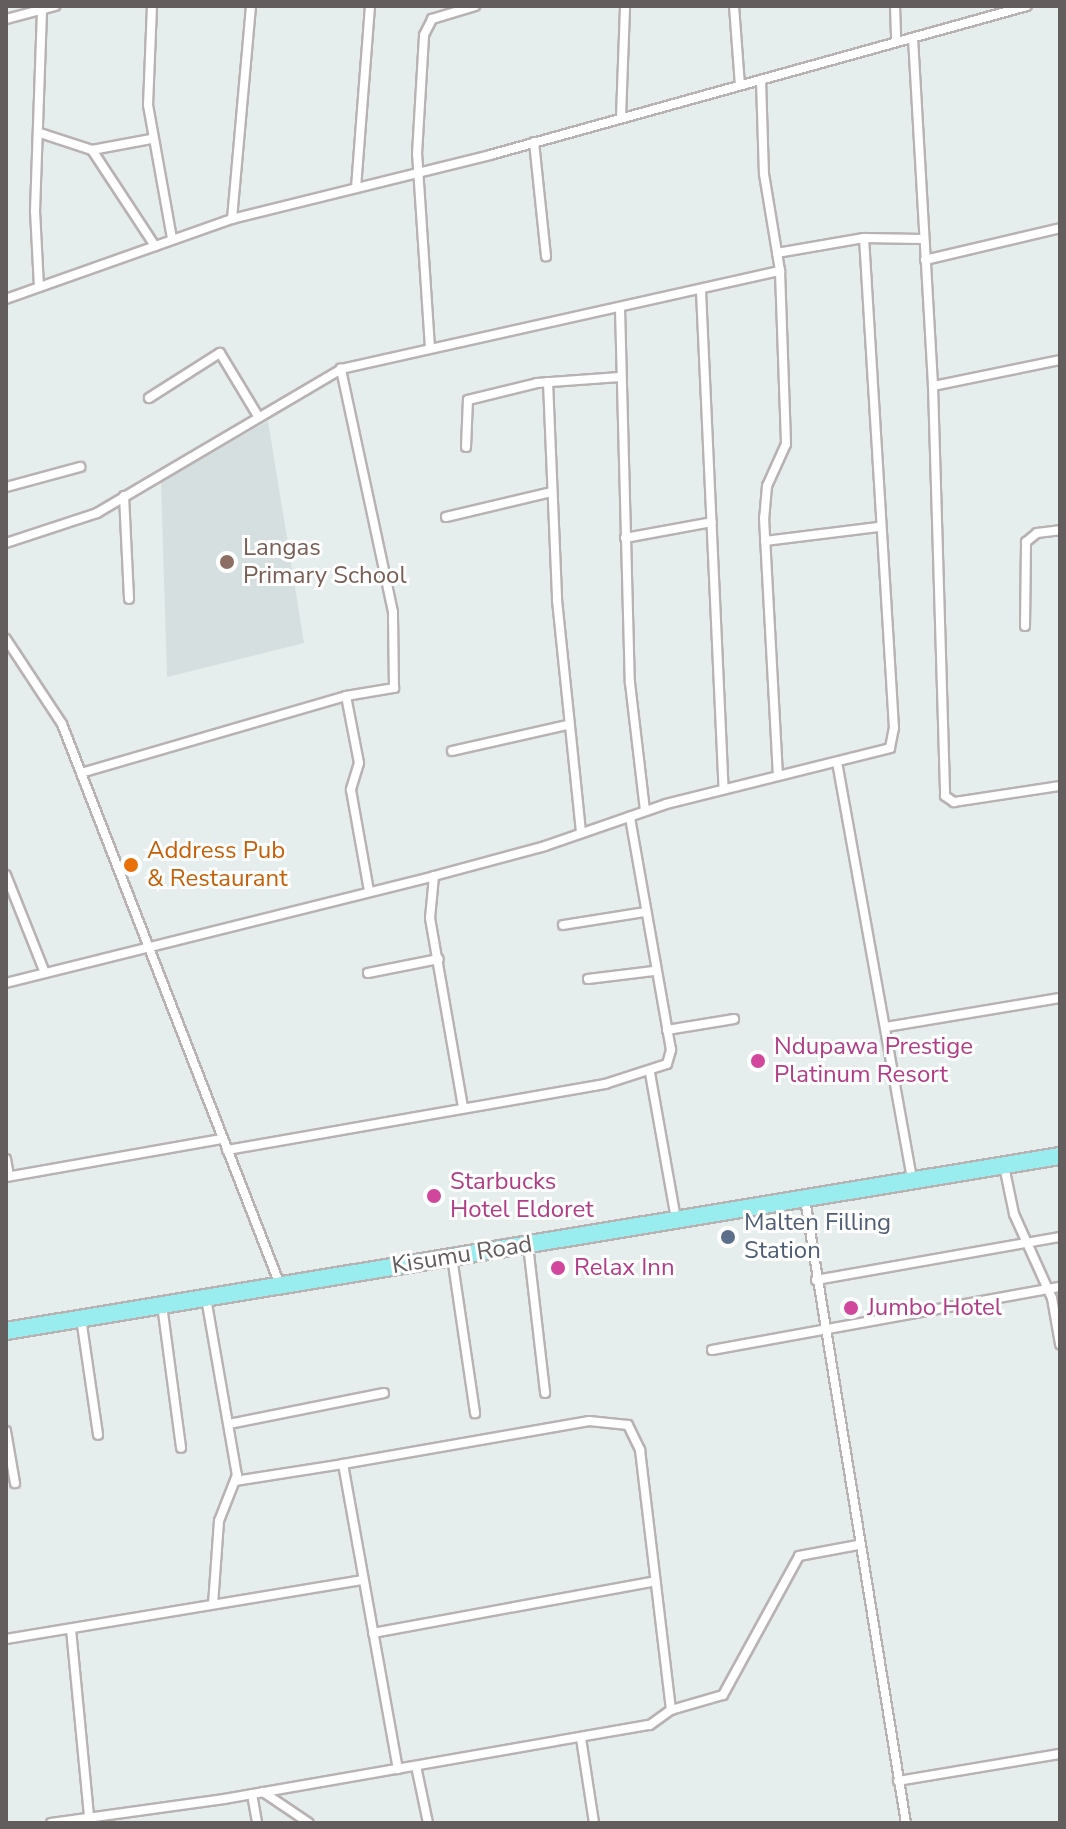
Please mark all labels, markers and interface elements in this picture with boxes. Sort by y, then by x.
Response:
place label: Langas Primary School [243,534,406,590]
marker: Langas Primary School [218,553,236,571]
place label: Address Pub & Restaurant [147,837,288,893]
marker: Address Pub & Restaurant [122,856,140,874]
place label: Ndupawa Prestige Platinum Resort [774,1033,973,1089]
marker: Ndupawa Prestige Platinum Resort [749,1052,767,1070]
place label: Starbucks Hotel Eldoret [450,1168,594,1224]
marker: Starbucks Hotel Eldoret [425,1187,443,1205]
place label: Malten Filling Station [744,1209,891,1265]
marker: Malten Filling Station [719,1228,737,1246]
street label: Kisumu Road [390,1230,534,1280]
place label: Relax Inn [574,1254,675,1282]
marker: Relax Inn [549,1259,567,1277]
place label: Jumbo Hotel [867,1294,1002,1322]
marker: Jumbo Hotel [842,1299,860,1317]

